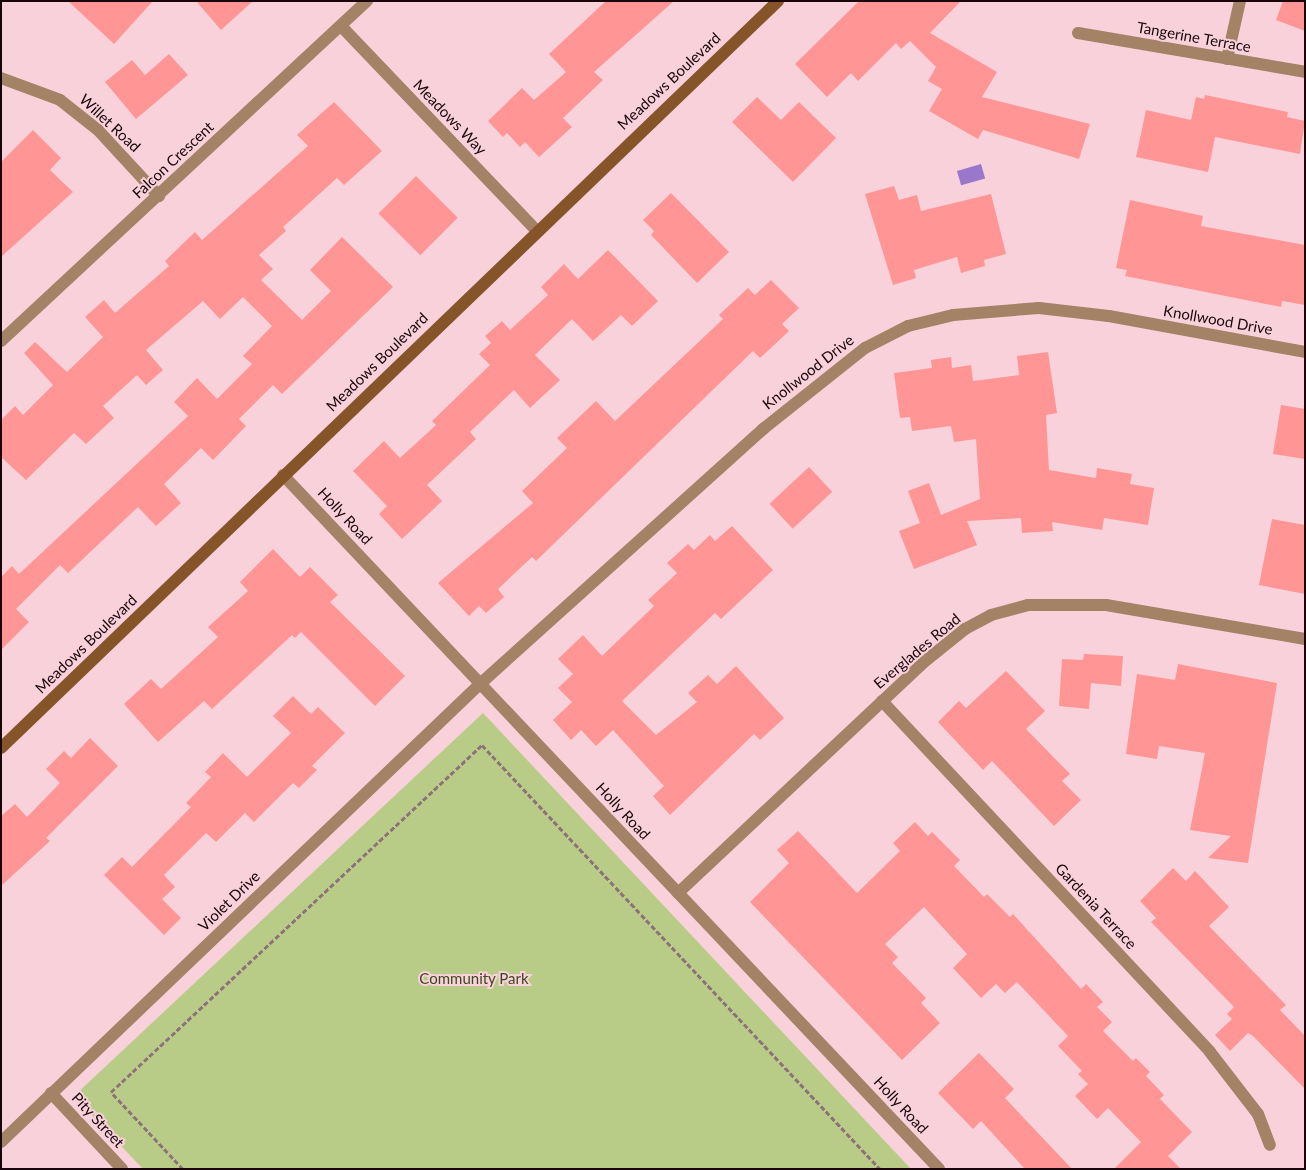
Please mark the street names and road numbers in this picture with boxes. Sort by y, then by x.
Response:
street label: Tangerine Terrace [1135,18,1253,56]
street label: Meadows Boulevard [614,29,724,133]
street label: Meadows Way [410,76,490,158]
street label: Willet Road [76,90,144,156]
street label: Falcon Crescent [129,118,217,202]
street label: Knollwood Drive [1162,302,1274,338]
street label: Meadows Boulevard [322,309,432,415]
street label: Knollwood Drive [759,331,857,413]
street label: Holly Road [314,484,376,548]
street label: Meadows Boulevard [31,591,141,697]
street label: Everglades Road [870,609,964,693]
street label: Holly Road [592,779,654,843]
street label: Gardenia Terrace [1051,859,1141,953]
street label: Violet Drive [194,867,264,935]
street label: Holly Road [870,1073,932,1137]
street label: Pity Street [68,1089,128,1151]

